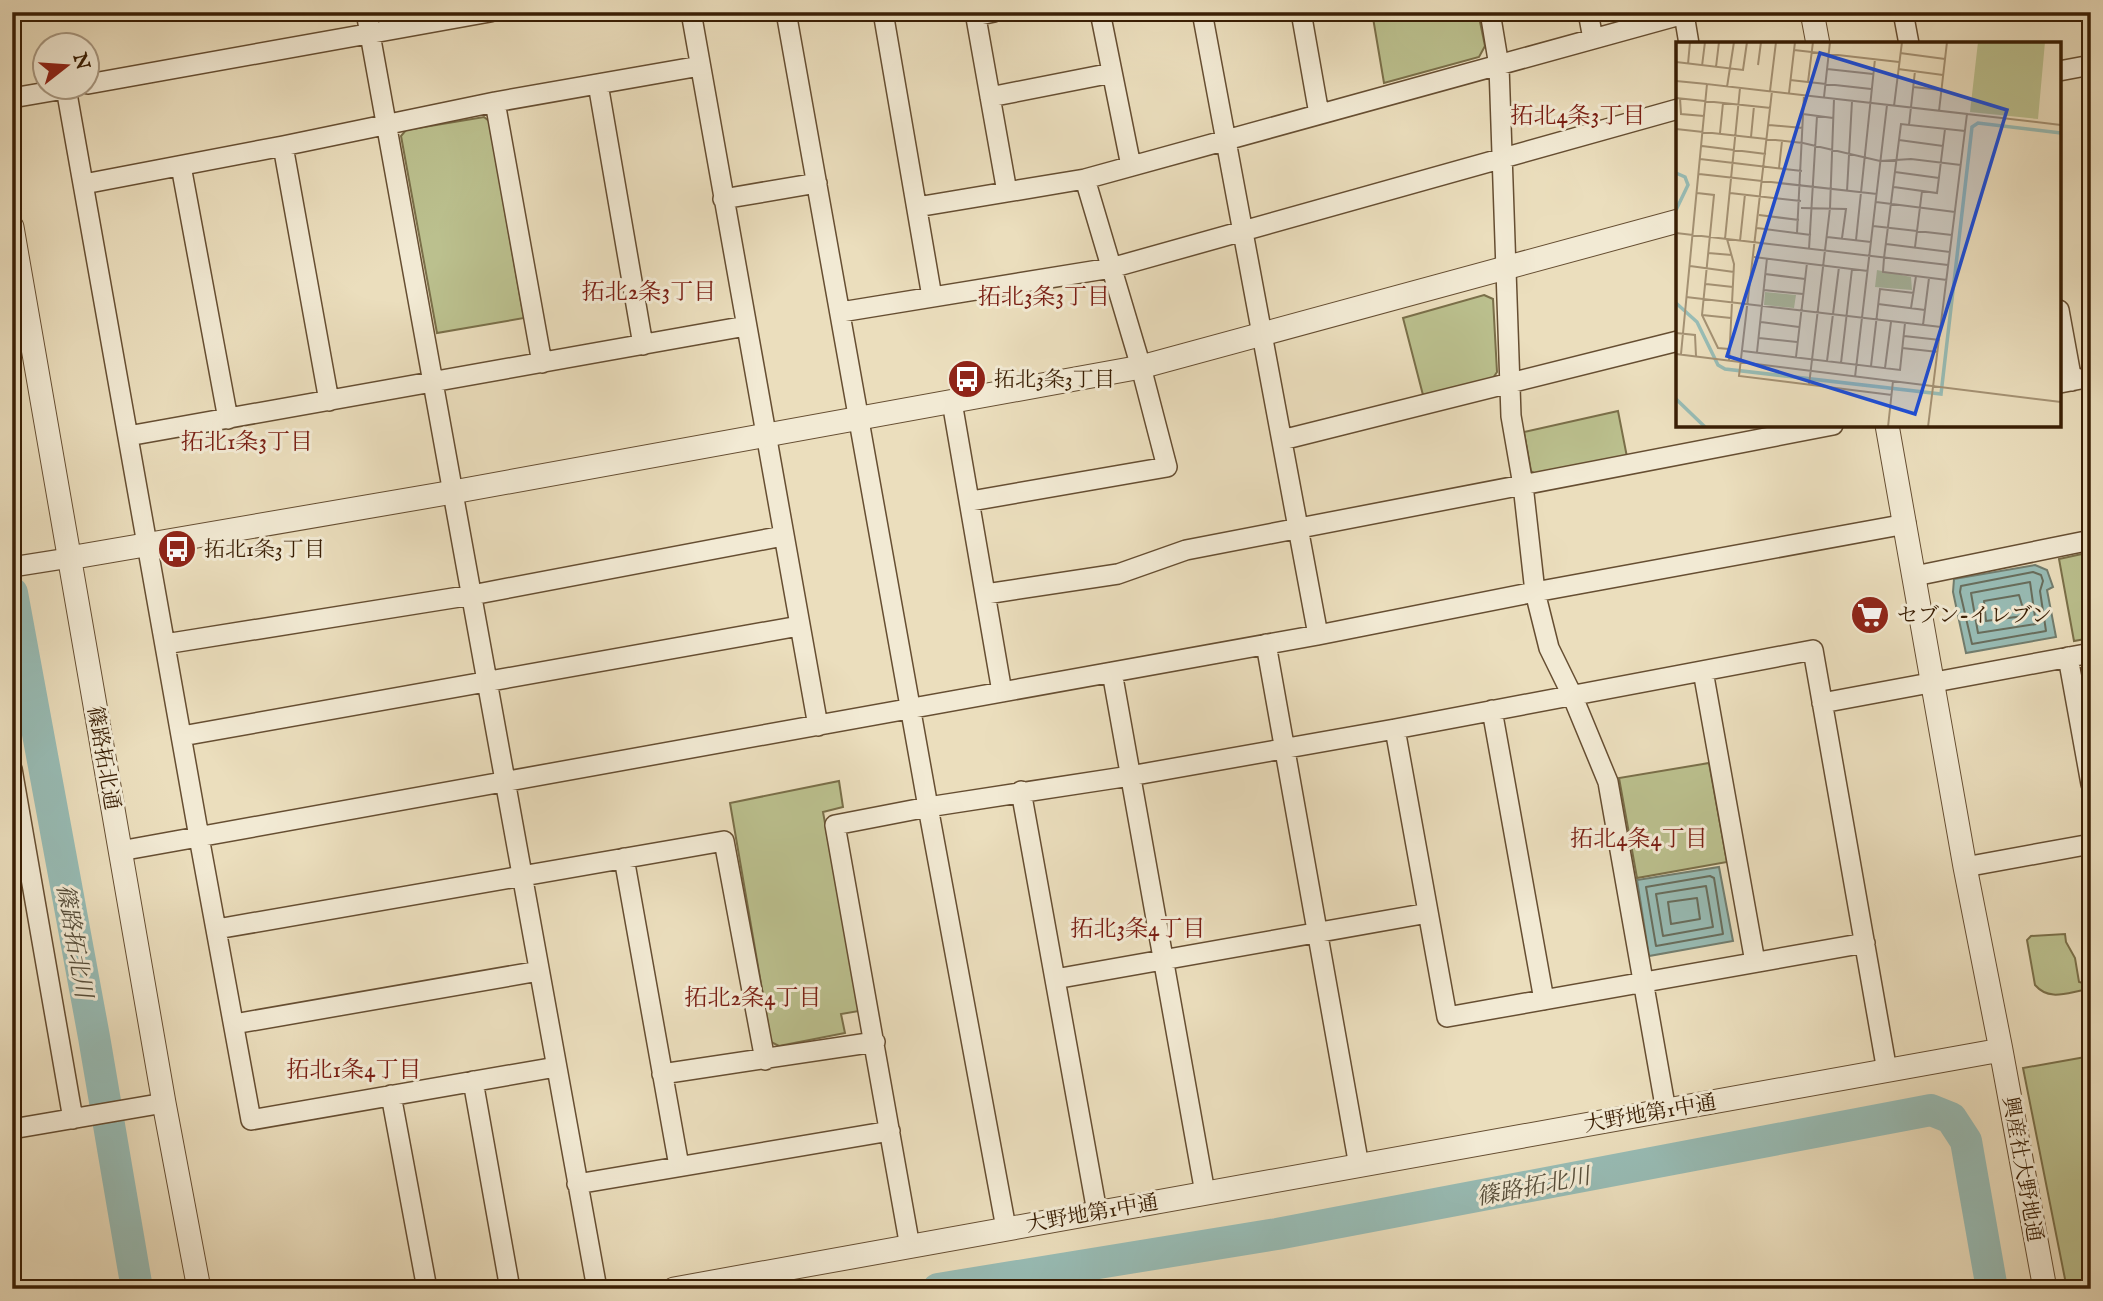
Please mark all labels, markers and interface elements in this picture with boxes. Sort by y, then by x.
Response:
north arrow [32,32,102,102]
inset map [1676,42,2061,427]
text: N [66,49,94,74]
district label: 拓北4条3丁目 [1511,102,1645,131]
district label: 拓北2条3丁目 [582,278,716,307]
district label: 拓北3条3丁目 [978,283,1110,312]
bus stop icon: 拓北3条3丁目 [946,358,988,400]
place label: 拓北3条3丁目 [994,367,1115,394]
district label: 拓北1条3丁目 [181,428,313,457]
bus stop icon: 拓北1条3丁目 [156,528,198,570]
place label: 拓北1条3丁目 [204,537,325,564]
supermarket icon: セブン-イレブン [1849,594,1891,636]
place label: セブン-イレブン [1897,603,2052,630]
street label: 篠路拓北通 [80,704,125,812]
district label: 拓北4条4丁目 [1570,825,1708,854]
water label: 篠路拓北川 [49,882,98,1003]
district label: 拓北3条4丁目 [1071,915,1205,944]
district label: 拓北2条4丁目 [684,984,822,1013]
district label: 拓北1条4丁目 [287,1056,421,1085]
street label: 大野地第1中通 [1582,1090,1719,1139]
street label: 興産社大野地通 [1995,1095,2048,1244]
water label: 篠路拓北川 [1474,1162,1595,1213]
street label: 大野地第1中通 [1024,1190,1161,1239]

